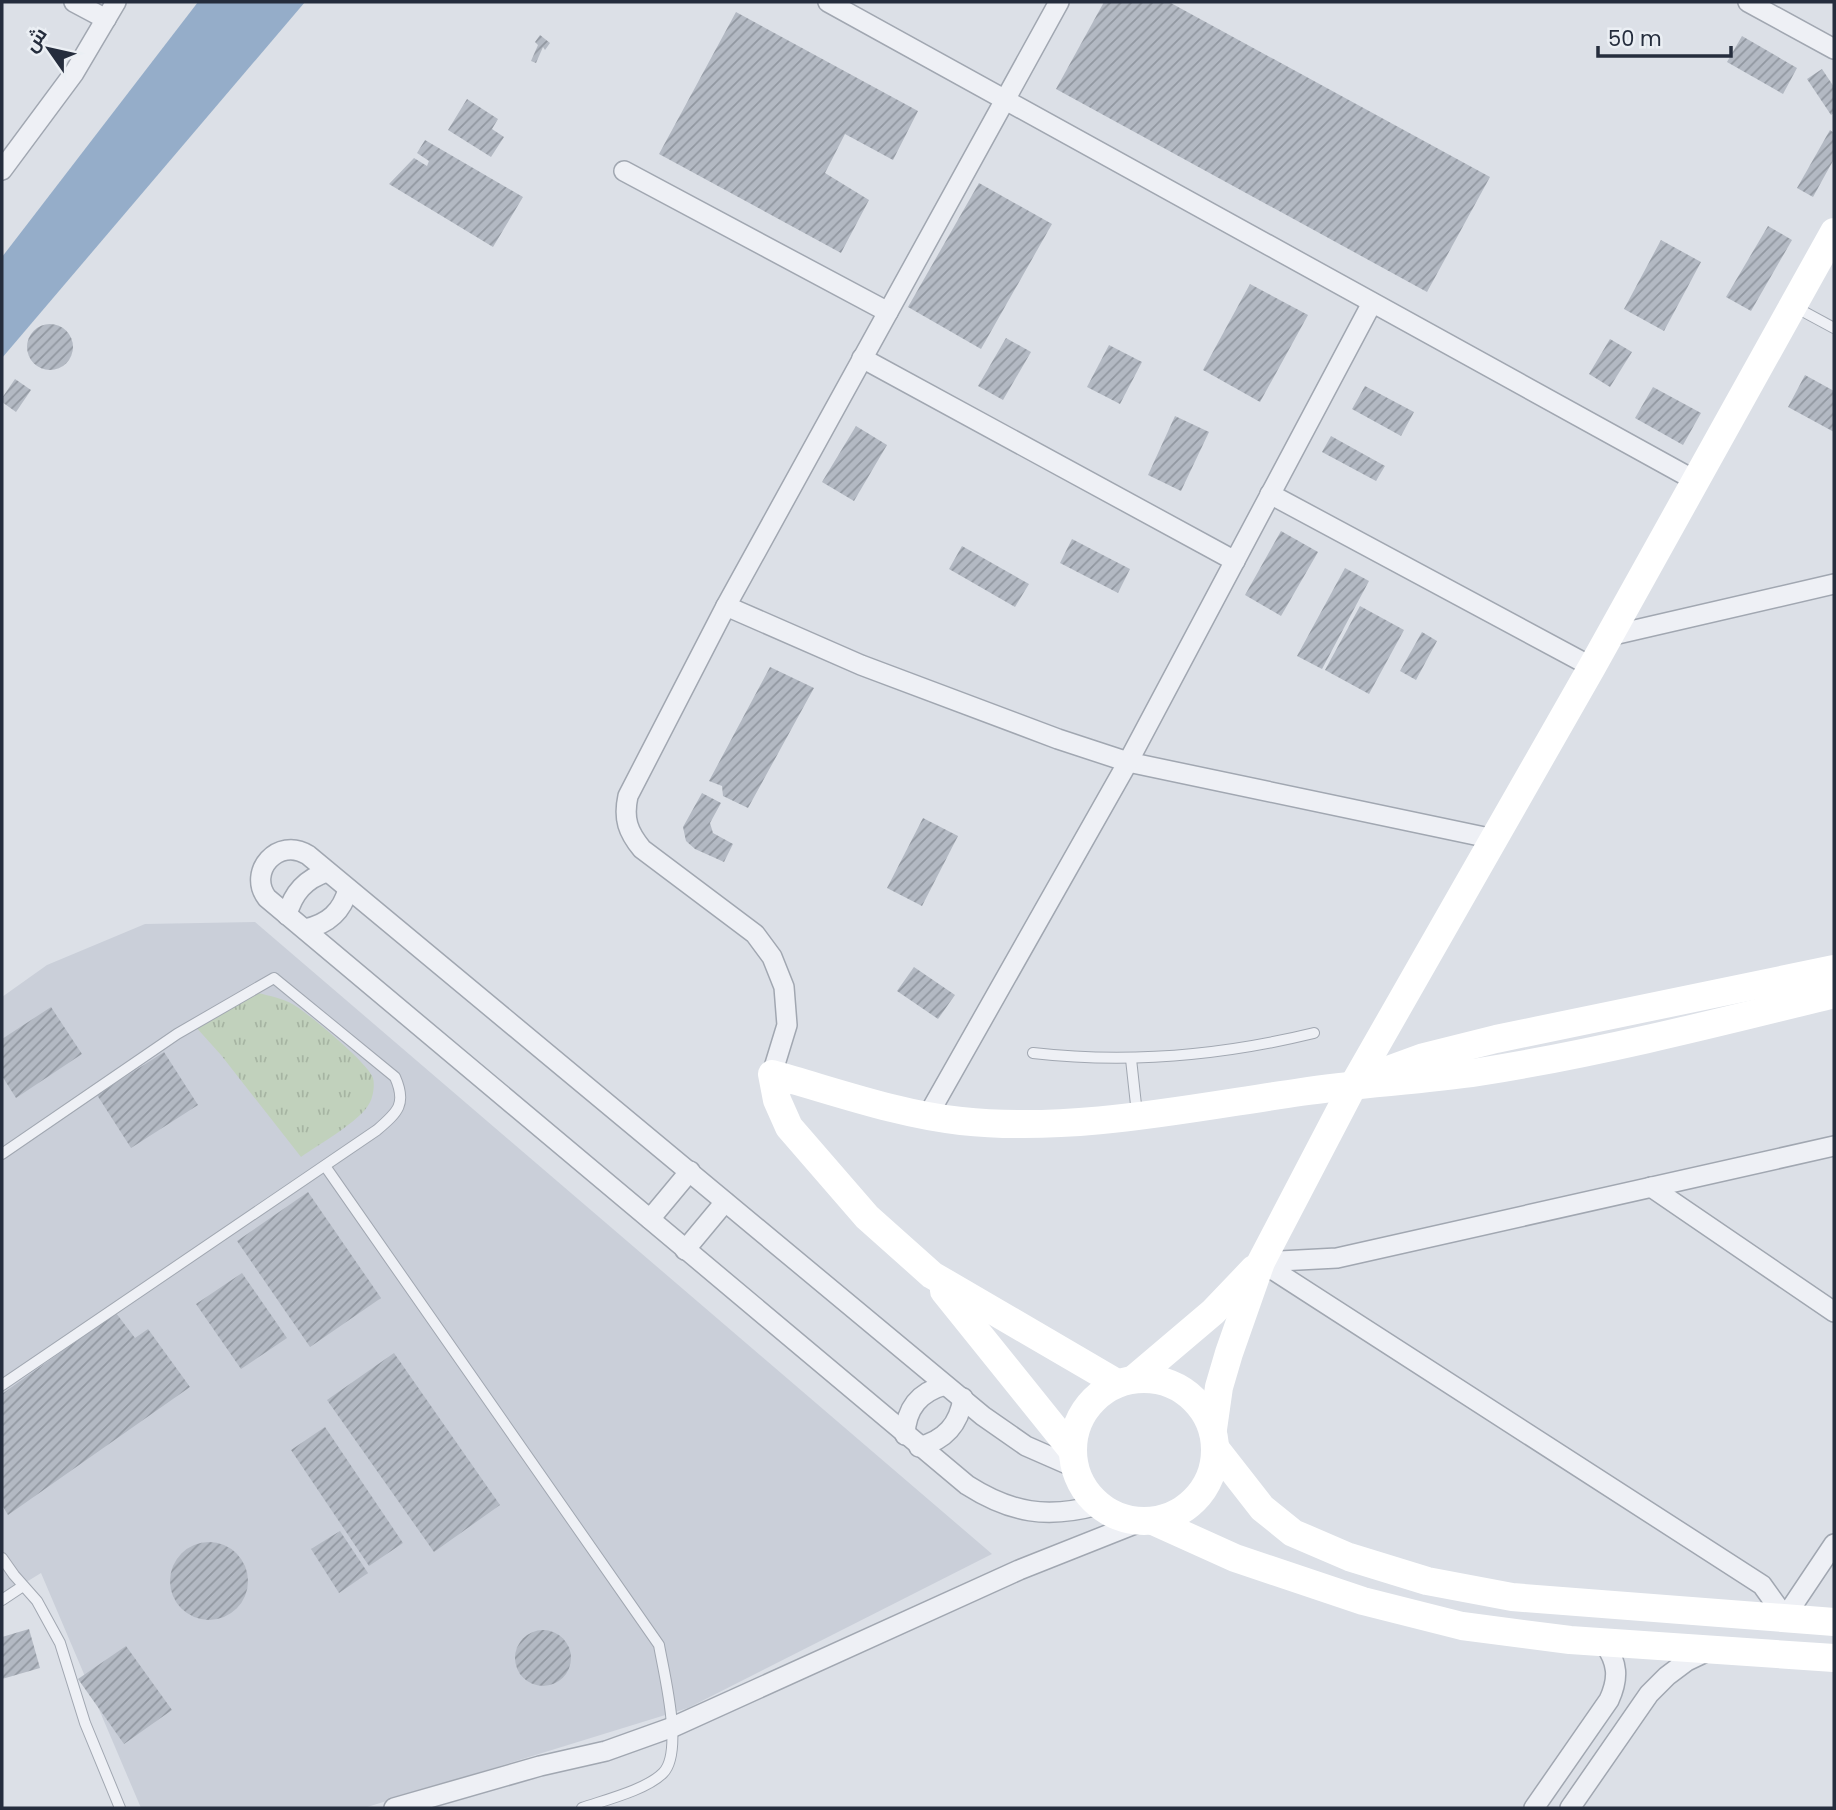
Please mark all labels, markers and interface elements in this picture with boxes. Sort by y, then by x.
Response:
north arrow [14,14,84,84]
scale bar [1598,14,1731,58]
text: ش [17,22,53,57]
text: 50 m [1608,24,1662,53]

